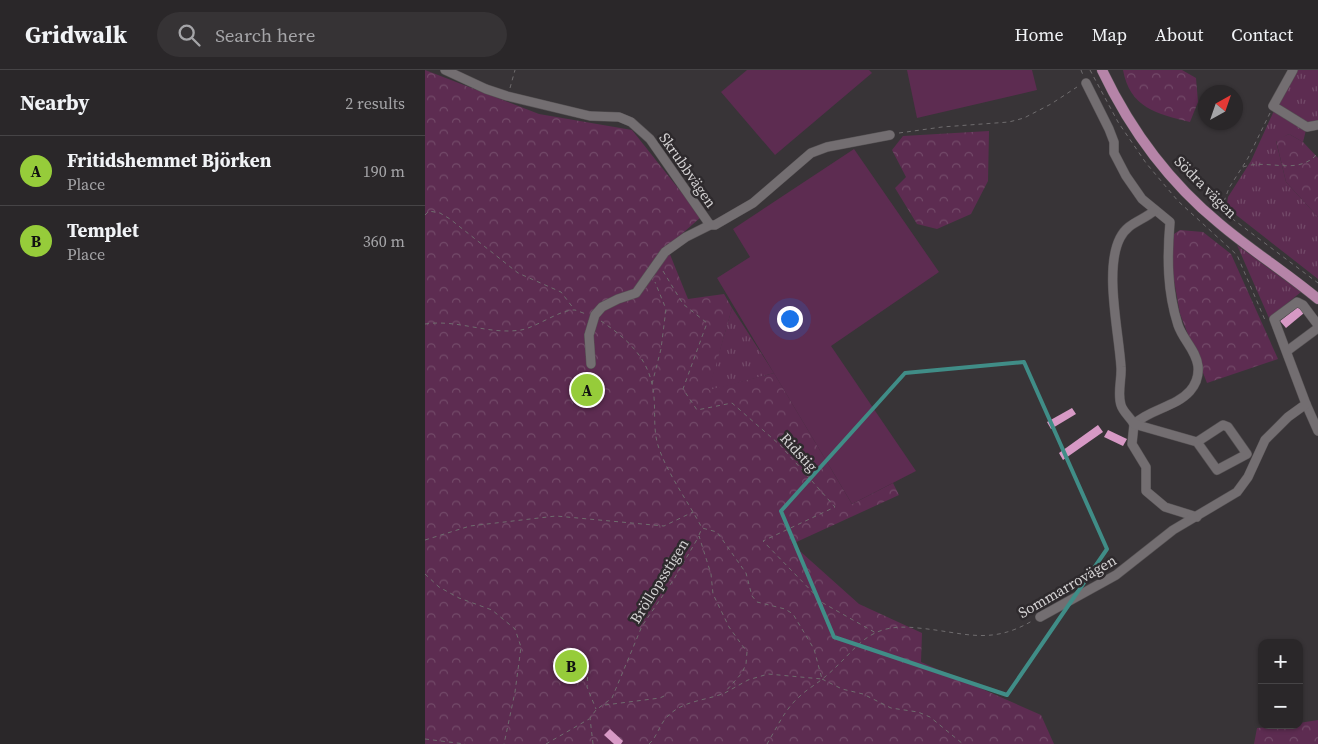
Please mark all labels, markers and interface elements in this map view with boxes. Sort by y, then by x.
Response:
search box [157,12,507,57]
text: Gridwalk [25,18,127,51]
icon: search [175,21,203,49]
text: Search here [215,22,315,48]
text: Home [1015,22,1064,47]
text: Map [1092,22,1127,47]
text: About [1155,22,1203,47]
text: Contact [1231,22,1293,47]
north arrow [1198,85,1243,130]
text: Nearby [20,88,90,117]
text: 2 results [345,92,405,114]
street label: Skrubbvägen [654,128,722,212]
text: Fritidshemmet Björken [67,147,271,173]
street label: Södra vägen [1170,151,1242,223]
text: A [31,160,41,182]
text: 190 m [363,160,405,182]
text: Place [67,173,105,195]
text: Templet [67,217,139,243]
text: B [31,230,41,252]
text: 360 m [363,230,405,252]
text: Place [67,243,105,265]
your location [777,306,803,332]
pin: A [571,371,603,409]
street label: Ridstig [776,428,823,476]
street label: Bröllopsstigen [625,535,693,627]
street label: Sommarrovägen [1014,549,1120,623]
map controls [1258,639,1303,729]
button: + [1258,639,1303,684]
pin: B [555,647,587,685]
button: − [1258,684,1303,729]

